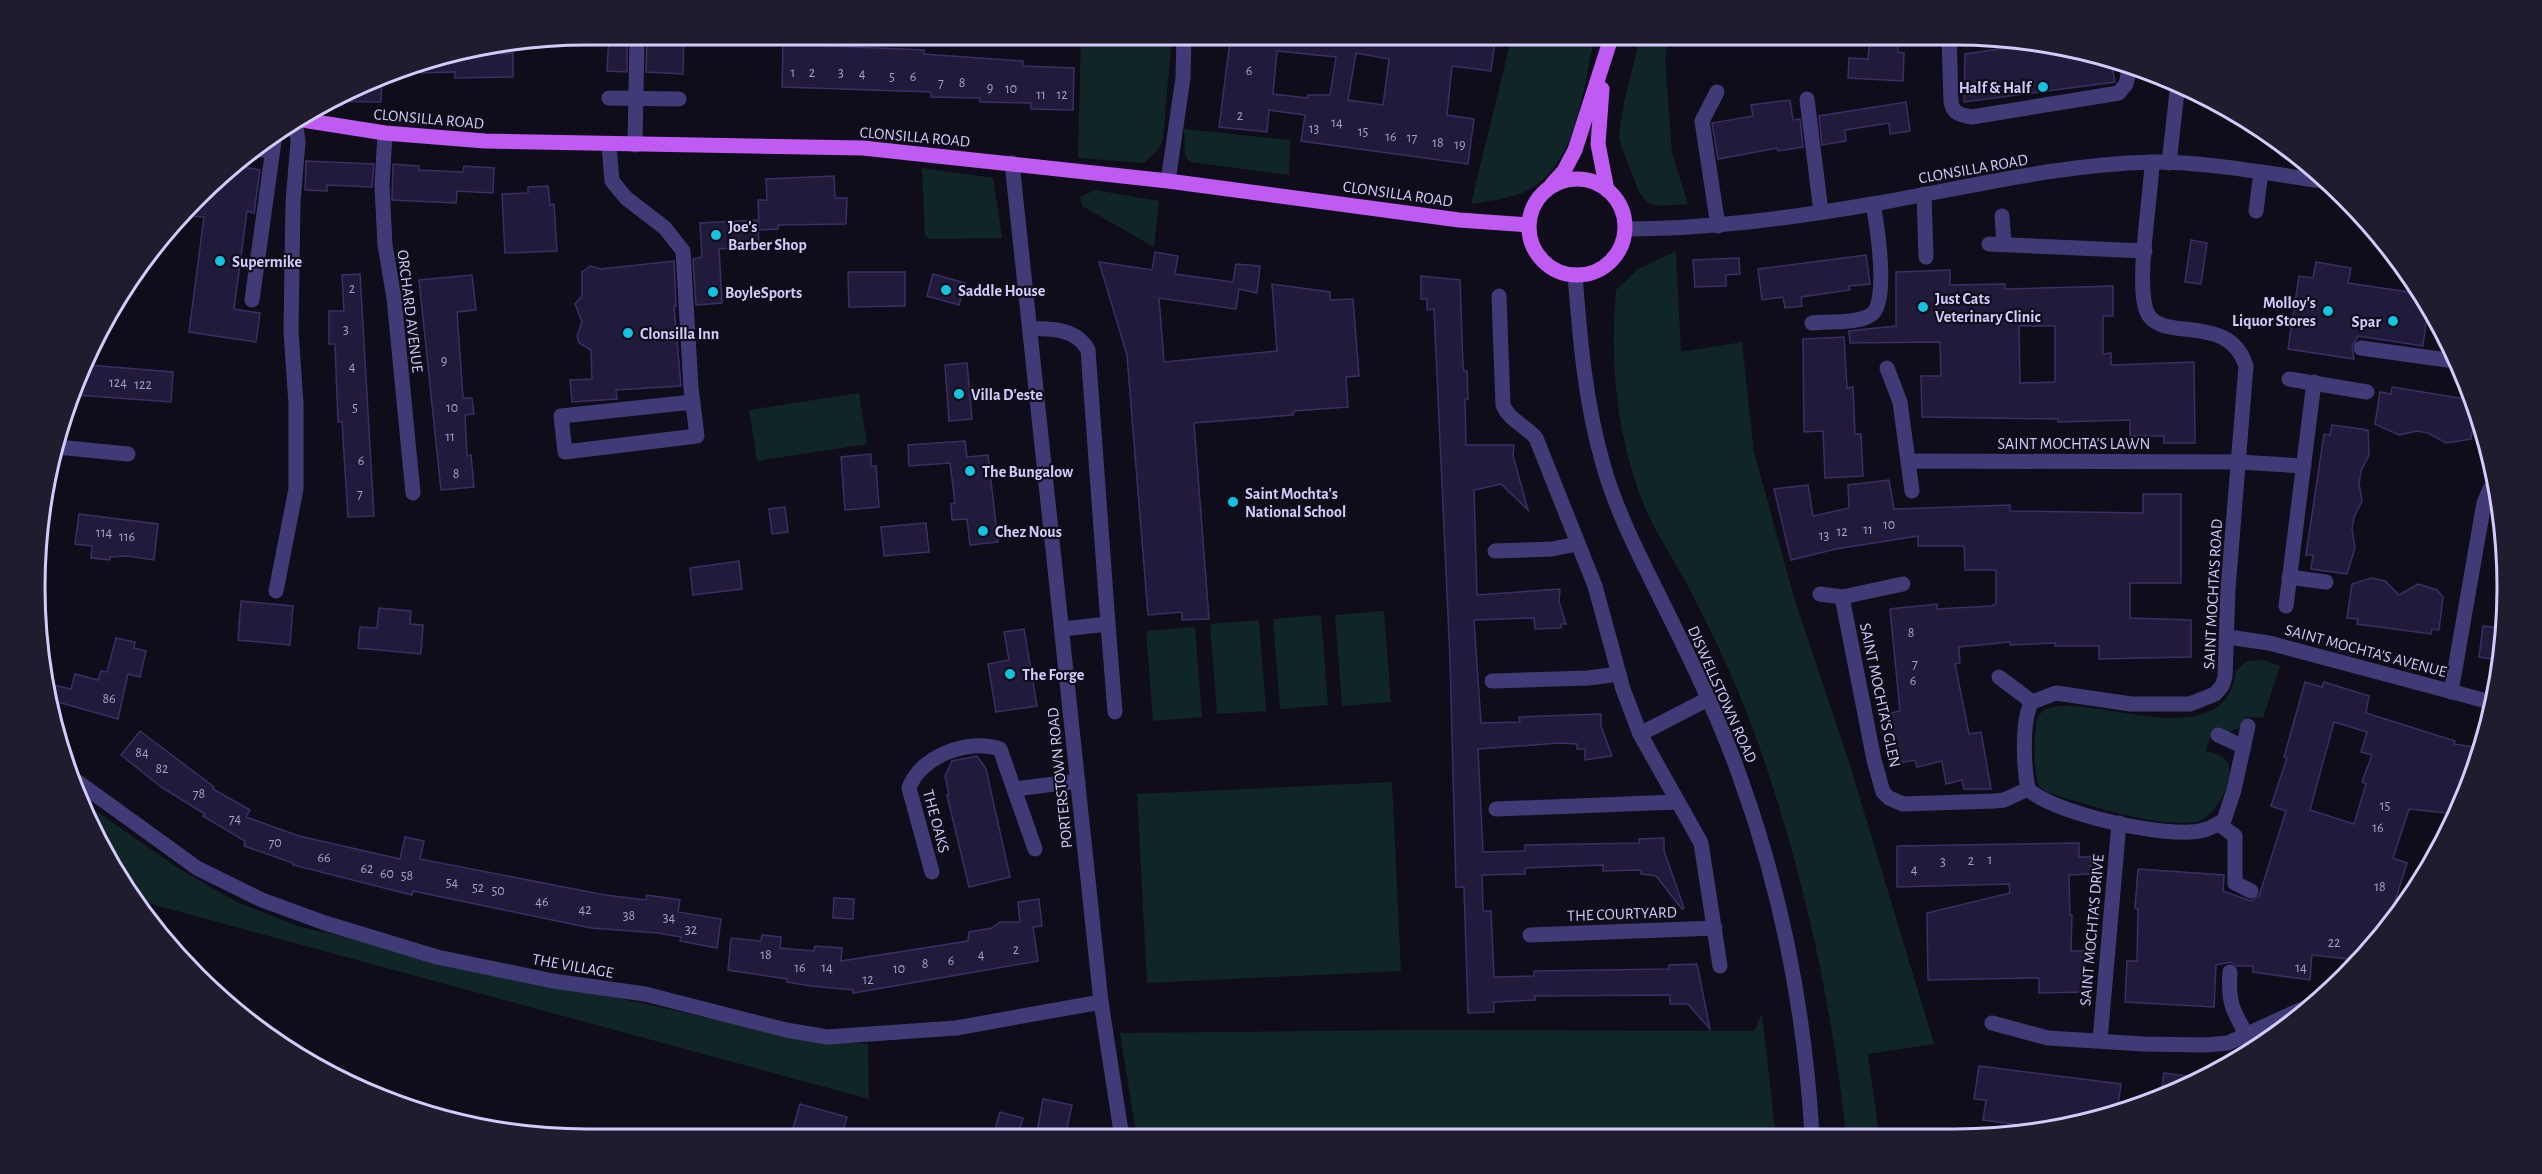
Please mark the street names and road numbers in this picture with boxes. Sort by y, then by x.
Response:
street label: CLONSILLA ROAD [373,106,485,132]
street label: CLONSILLA ROAD [859,124,971,150]
street label: CLONSILLA ROAD [1917,151,2029,186]
street label: CLONSILLA ROAD [1342,178,1454,210]
street label: ORCHARD AVENUE [395,249,426,374]
street label: SAINT MOCHTA'S LAWN [1998,436,2150,452]
street label: SAINT MOCHTA'S ROAD [2201,519,2225,670]
street label: SAINT MOCHTA'S GLEN [1857,622,1903,769]
street label: SAINT MOCHTA'S AVENUE [2283,622,2448,680]
street label: DISWELLSTOWN ROAD [1685,624,1759,765]
street label: PORTERSTOWN ROAD [1045,707,1075,849]
street label: THE OAKS [920,788,952,855]
street label: SAINT MOCHTA'S DRIVE [2077,853,2107,1007]
street label: THE COURTYARD [1567,904,1677,924]
street label: THE VILLAGE [531,951,615,981]

